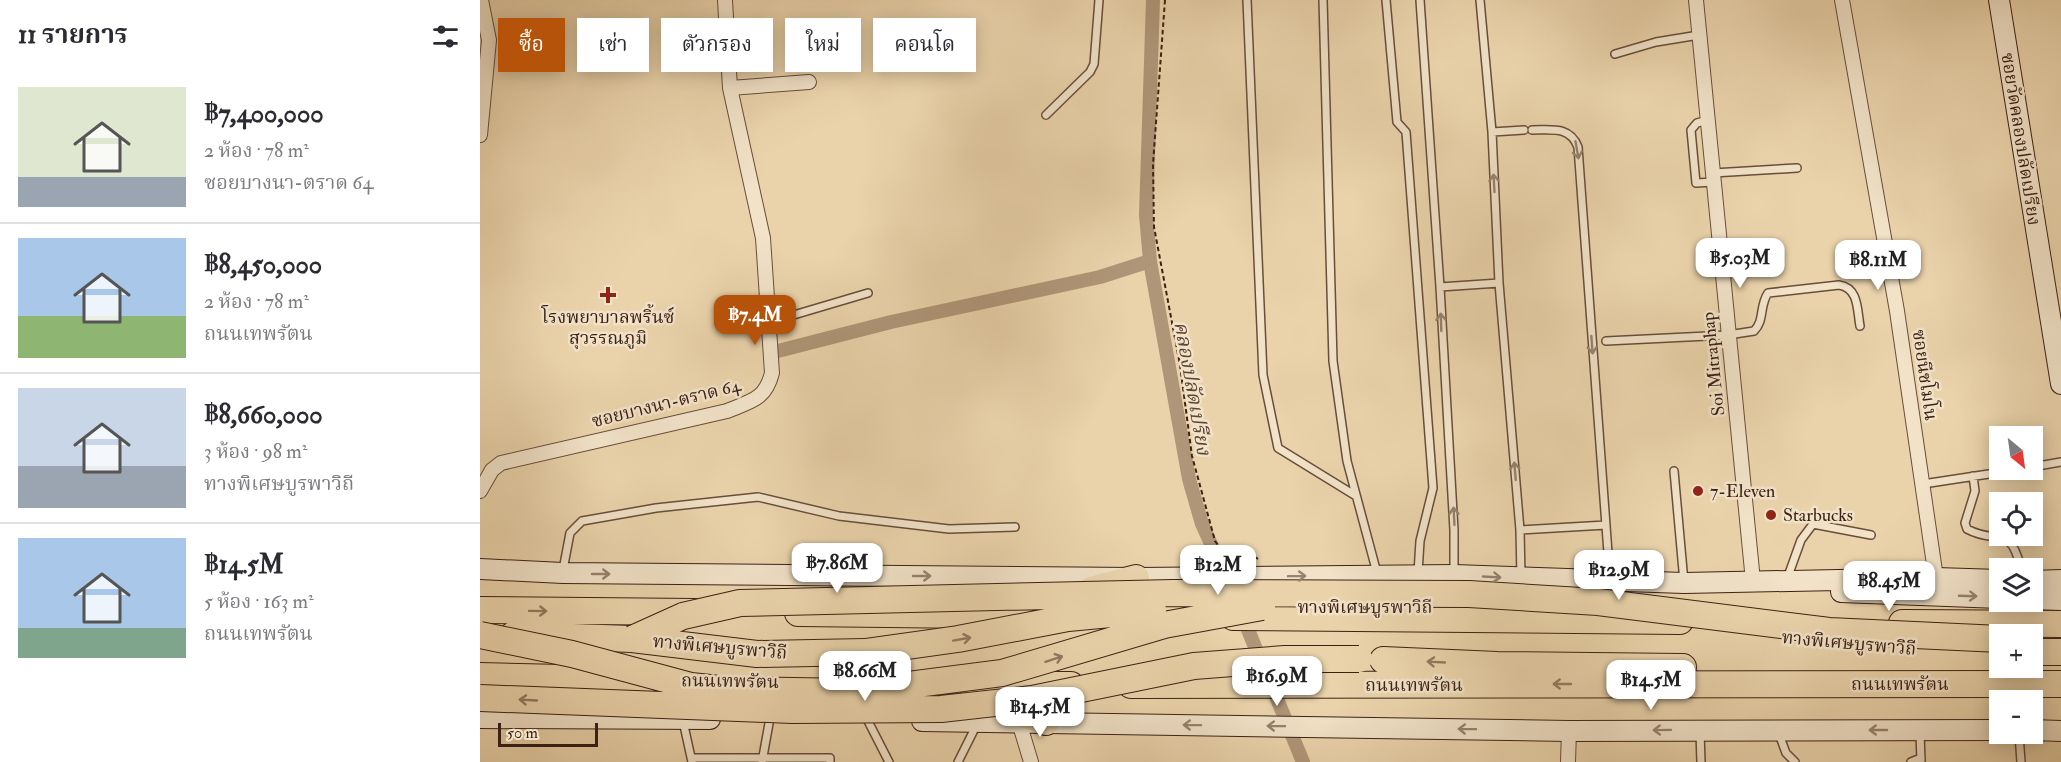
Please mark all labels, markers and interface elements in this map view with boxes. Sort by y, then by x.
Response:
chip: ซื้อ [498,18,565,72]
chip: เช่า [577,18,649,72]
chip: ตัวกรอง [661,18,773,72]
chip: ใหม่ [785,18,861,72]
chip: คอนโด [873,18,976,72]
text: 11 รายการ [18,19,128,51]
icon: filters [429,20,462,53]
street label: ซอยวัดคลองปลัดเปรียง [1995,51,2046,227]
text: ฿7,400,000 [204,98,324,130]
icon: home [66,111,138,183]
text: 2 ห้อง · 78 m² [204,138,309,163]
one-way arrow [1572,140,1583,160]
text: ซอยบางนา-ตราด 64 [204,170,373,195]
one-way arrow [1489,174,1500,194]
pin: ฿5.03M [1691,238,1789,289]
pin: ฿8.11M [1829,240,1927,291]
text: ฿5.03M [1710,245,1770,270]
text: ฿8.11M [1849,247,1907,272]
text: ฿8,450,000 [204,249,322,281]
icon: home [66,262,138,334]
marker: โรงพยาบาลพริ้นซ์ สุวรรณภูมิ [599,286,617,304]
text: 2 ห้อง · 78 m² [204,289,309,314]
pin: ฿7.4M [713,295,797,346]
text: ฿7.4M [728,302,782,327]
place label: โรงพยาบาลพริ้นซ์ สุวรรณภูมิ [541,303,674,350]
street label: Soi Mitraphap [1697,311,1730,417]
one-way arrow [1435,312,1447,332]
water label: คลองปลัดเปรียง [1168,319,1217,458]
text: ถนนเทพรัตน [204,321,313,346]
street label: ซอยนีชโมโน [1907,328,1944,422]
one-way arrow [1587,334,1598,354]
street label: ซอยบางนา-ตราด 64 [589,374,744,433]
text: ฿8,660,000 [204,399,323,431]
icon: home [66,412,138,484]
north arrow [1989,426,2043,480]
map controls [1989,426,2043,744]
text: 3 ห้อง · 98 m² [204,439,307,464]
one-way arrow [1510,462,1521,482]
text: ทางพิเศษบูรพาวิถี [204,471,354,496]
place label: 7-Eleven [1710,480,1775,503]
marker: 7-Eleven [1691,484,1705,498]
button: locate [1989,492,2043,546]
place label: Starbucks [1783,504,1853,527]
one-way arrow [1448,507,1459,527]
marker: Starbucks [1764,508,1778,522]
pin: ฿7.86M [788,543,886,594]
pin: ฿12M [1182,545,1254,596]
text: ฿14.5M [204,549,284,581]
text: ฿7.86M [806,550,868,575]
pin: ฿12.9M [1570,550,1668,601]
text: ฿12M [1194,552,1242,577]
text: ฿12.9M [1588,557,1650,582]
button: layers [1989,558,2043,612]
pin: ฿8.45M [1840,561,1938,612]
icon: home [66,562,138,634]
one-way arrow [591,568,611,580]
text: ฿8.45M [1857,568,1921,593]
one-way arrow [912,570,932,582]
one-way arrow [1287,571,1307,582]
one-way arrow [1482,571,1502,582]
text: 5 ห้อง · 163 m² [204,589,314,614]
one-way arrow [1958,591,1978,602]
street label: ทางพิเศษบูรพาวิถี [1297,596,1433,619]
one-way arrow [528,605,548,617]
text: ถนนเทพรัตน [204,621,313,646]
button: + [1989,624,2043,678]
street label: ทางพิเศษบูรพาวิถี [1781,626,1917,661]
street label: ทางพิเศษบูรพาวิถี [652,630,788,665]
one-way arrow [951,633,971,644]
pin: ฿8.66M [816,651,914,702]
one-way arrow [1044,652,1063,663]
pin: ฿16.9M [1228,656,1326,707]
one-way arrow [1426,657,1446,668]
text: ฿8.66M [833,658,897,683]
pin: ฿14.5M [1602,660,1700,711]
text: ฿16.9M [1246,663,1308,688]
text: ฿14.5M [1620,667,1682,692]
street label: ถนนเทพรัตน [681,669,779,694]
street label: ถนนเทพรัตน [1851,673,1949,696]
street label: ถนนเทพรัตน [1365,674,1463,697]
one-way arrow [1552,678,1572,690]
pin: ฿14.5M [991,687,1089,738]
button: − [1989,690,2043,744]
text: ฿14.5M [1009,694,1071,719]
one-way arrow [518,695,538,706]
one-way arrow [1182,719,1202,731]
scale bar [498,720,598,748]
one-way arrow [1267,720,1287,732]
text: 50 m [507,723,538,743]
one-way arrow [1458,723,1478,735]
one-way arrow [1653,724,1673,736]
one-way arrow [1869,724,1889,736]

